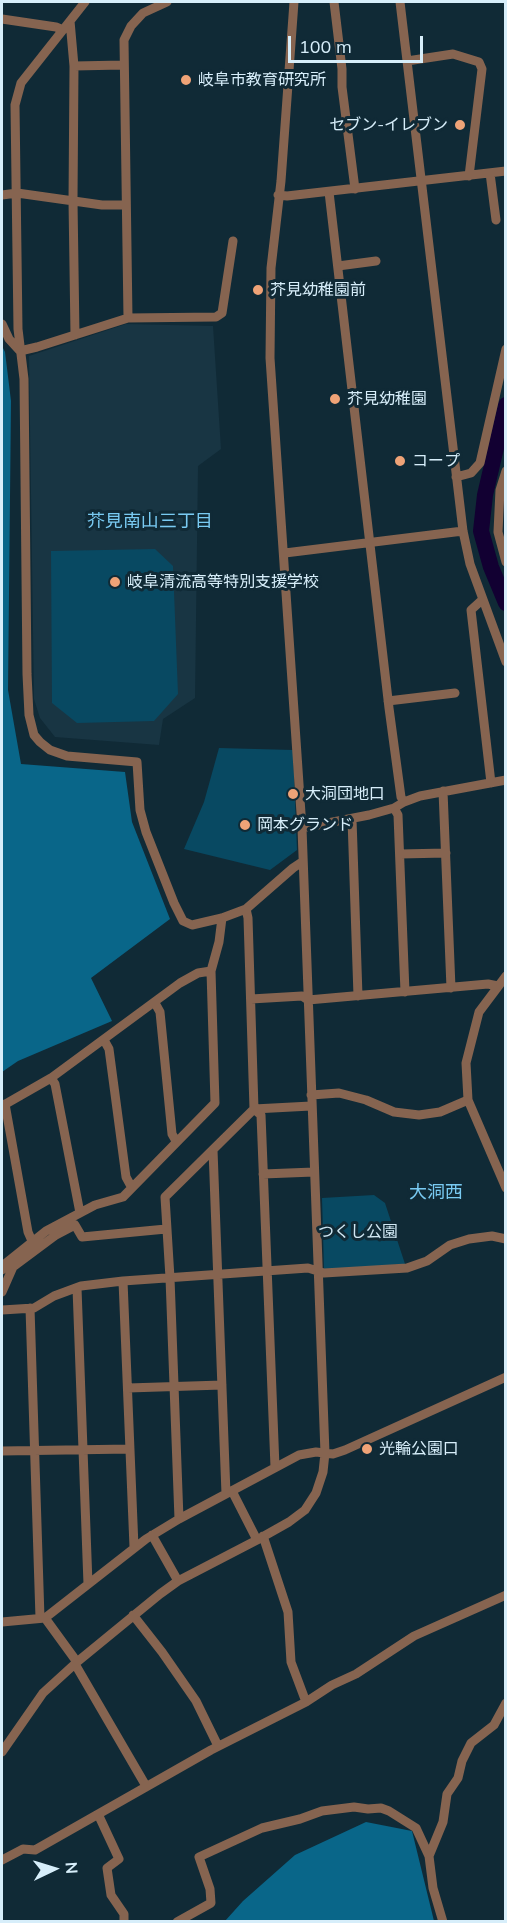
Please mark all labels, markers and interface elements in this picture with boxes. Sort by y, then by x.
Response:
scale bar [291,24,426,62]
text: 100 m [299,35,352,58]
place label: 岐阜市教育研究所 [198,70,326,90]
marker: 岐阜市教育研究所 [179,73,193,87]
place label: セブン-イレブン [329,115,448,135]
marker: セブン-イレブン [453,118,467,132]
place label: 芥見幼稚園前 [270,280,366,300]
marker: 芥見幼稚園前 [251,283,265,297]
place label: 芥見幼稚園 [347,389,427,409]
marker: 芥見幼稚園 [328,392,342,406]
place label: コープ [412,451,460,471]
marker: コープ [393,454,407,468]
district label: 芥見南山三丁目 [87,511,213,533]
place label: 岐阜清流高等特別支援学校 [127,572,319,592]
marker: 岐阜清流高等特別支援学校 [108,575,122,589]
place label: 大洞団地口 [305,784,385,804]
marker: 大洞団地口 [286,787,300,801]
place label: 岡本グランド [257,815,353,835]
marker: 岡本グランド [238,818,252,832]
district label: 大洞西 [409,1182,463,1204]
park label: つくし公園 [318,1222,398,1242]
place label: 光輪公園口 [379,1439,459,1459]
marker: 光輪公園口 [360,1442,374,1456]
north arrow [24,1839,84,1899]
text: N [62,1861,82,1874]

